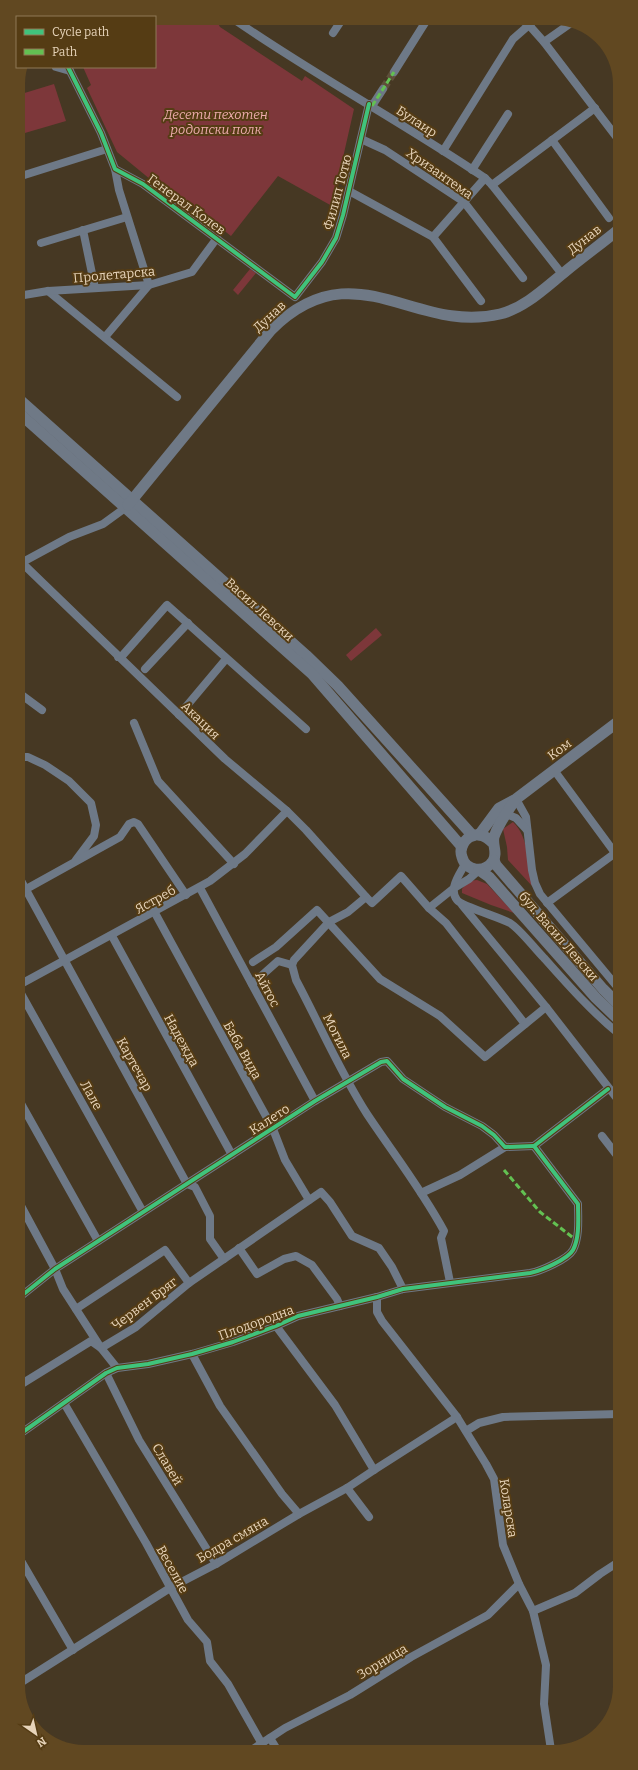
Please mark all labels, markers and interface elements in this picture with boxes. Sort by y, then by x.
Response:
legend [16,16,156,68]
text: Cycle path [52,25,110,39]
text: Path [52,45,78,59]
street label: Булаир [394,103,440,140]
park label: Десети пехотен родопски полк [163,107,268,137]
street label: Хризантема [404,145,476,202]
street label: Филип Тотю [320,152,355,232]
street label: Генерал Колев [145,171,229,238]
street label: Дунав [564,222,604,257]
street label: Пролетарска [73,263,156,286]
street label: Дунав [250,298,289,335]
street label: Васил Левски [222,575,297,644]
street label: Акация [178,698,223,742]
street label: Ком [544,735,574,763]
street label: Ястреб [132,882,178,917]
street label: бул. Васил Левски [516,889,602,984]
street label: Айтос [252,969,283,1010]
street label: Надежда [161,1011,202,1069]
street label: Могила [320,1011,355,1061]
street label: Баба Вида [220,1019,265,1082]
street label: Картечар [114,1035,156,1094]
street label: Лале [77,1078,106,1113]
street label: Калето [246,1101,292,1138]
street label: Червен Бряг [109,1274,180,1333]
street label: Плодородна [217,1302,296,1343]
street label: Славей [149,1441,186,1488]
street label: Коларска [496,1478,521,1539]
street label: Бодра смяна [194,1513,271,1566]
street label: Веселие [153,1543,192,1596]
street label: Зорница [355,1641,410,1682]
north arrow [16,1714,56,1754]
text: N [34,1734,48,1750]

